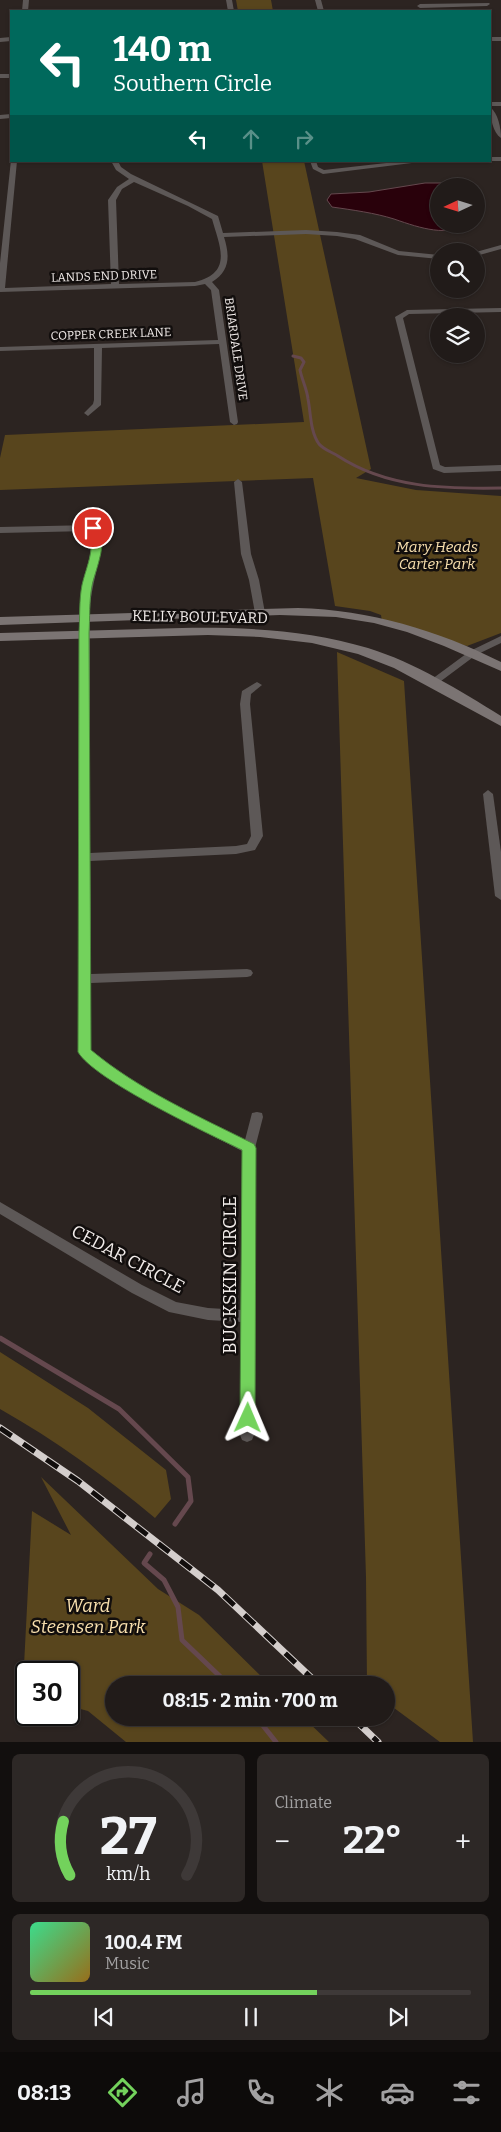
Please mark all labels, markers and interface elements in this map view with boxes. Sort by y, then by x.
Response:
text: 140 m [113,28,211,70]
icon: left [30,30,95,95]
text: Southern Circle [113,70,272,97]
icon: left [184,125,212,153]
icon: ahead [237,125,265,153]
icon: right [290,125,318,153]
north arrow [430,178,485,232]
map controls [430,178,485,363]
button: search [430,243,485,298]
street label: LANDS END DRIVE [51,267,157,285]
street label: BRIARDALE DRIVE [222,297,250,401]
button: layers [430,308,485,363]
street label: COPPER CREEK LANE [50,325,172,343]
pin [72,507,114,549]
icon: arrive [79,514,107,542]
park label: Mary Heads Carter Park [396,538,478,573]
street label: KELLY BOULEVARD [132,607,268,627]
street label: BUCKSKIN CIRCLE [219,1196,241,1354]
street label: CEDAR CIRCLE [68,1220,188,1298]
position arrow [221,1391,273,1443]
park label: Ward Steensen Park [31,1595,146,1638]
speed limit sign: 30 [15,1661,80,1726]
text: 08:15 · 2 min · 700 m [162,1689,338,1712]
text: Climate [275,1793,332,1812]
text: 27 [100,1805,157,1868]
text: 22° [343,1817,402,1863]
text: − [275,1825,290,1858]
text: + [455,1825,471,1858]
text: km/h [106,1863,150,1885]
text: 100.4 FM [105,1931,182,1954]
text: Music [105,1954,150,1973]
icon: previous [90,2003,118,2031]
icon: pause [237,2003,265,2031]
icon: next [384,2003,412,2031]
icon: directions [105,2075,140,2110]
icon: music [174,2075,209,2110]
icon: phone [243,2075,278,2110]
icon: climate [312,2075,347,2110]
icon: car [380,2075,415,2110]
icon: filters [449,2075,484,2110]
text: 08:13 [17,2079,71,2106]

